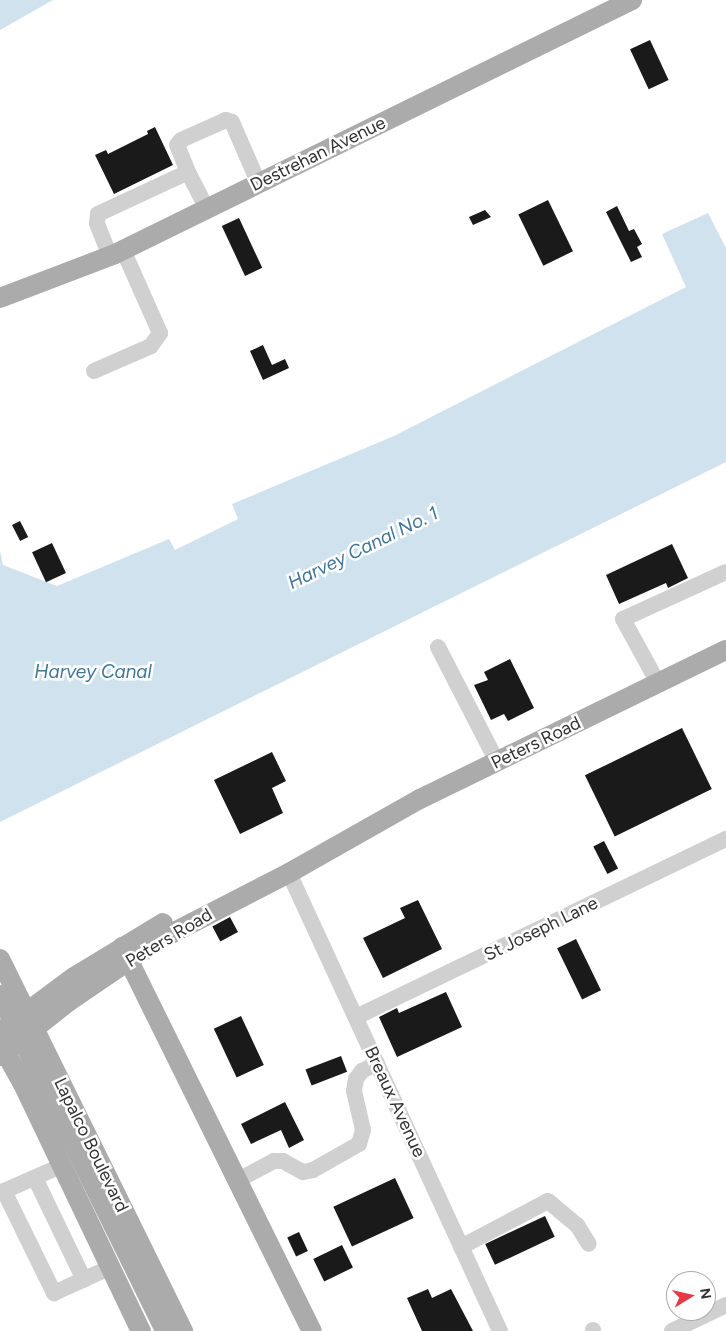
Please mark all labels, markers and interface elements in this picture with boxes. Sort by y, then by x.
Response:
street label: Destrehan Avenue [247,112,389,196]
water label: Harvey Canal No. 1 [284,502,442,594]
water label: Harvey Canal [34,661,152,683]
street label: Peters Road [488,712,584,774]
street label: St Joseph Lane [481,892,601,966]
street label: Peters Road [122,904,216,972]
street label: Breaux Avenue [360,1043,430,1161]
street label: Lapalco Boulevard [49,1074,133,1216]
north arrow [666,1271,716,1321]
text: N [696,1287,715,1300]

